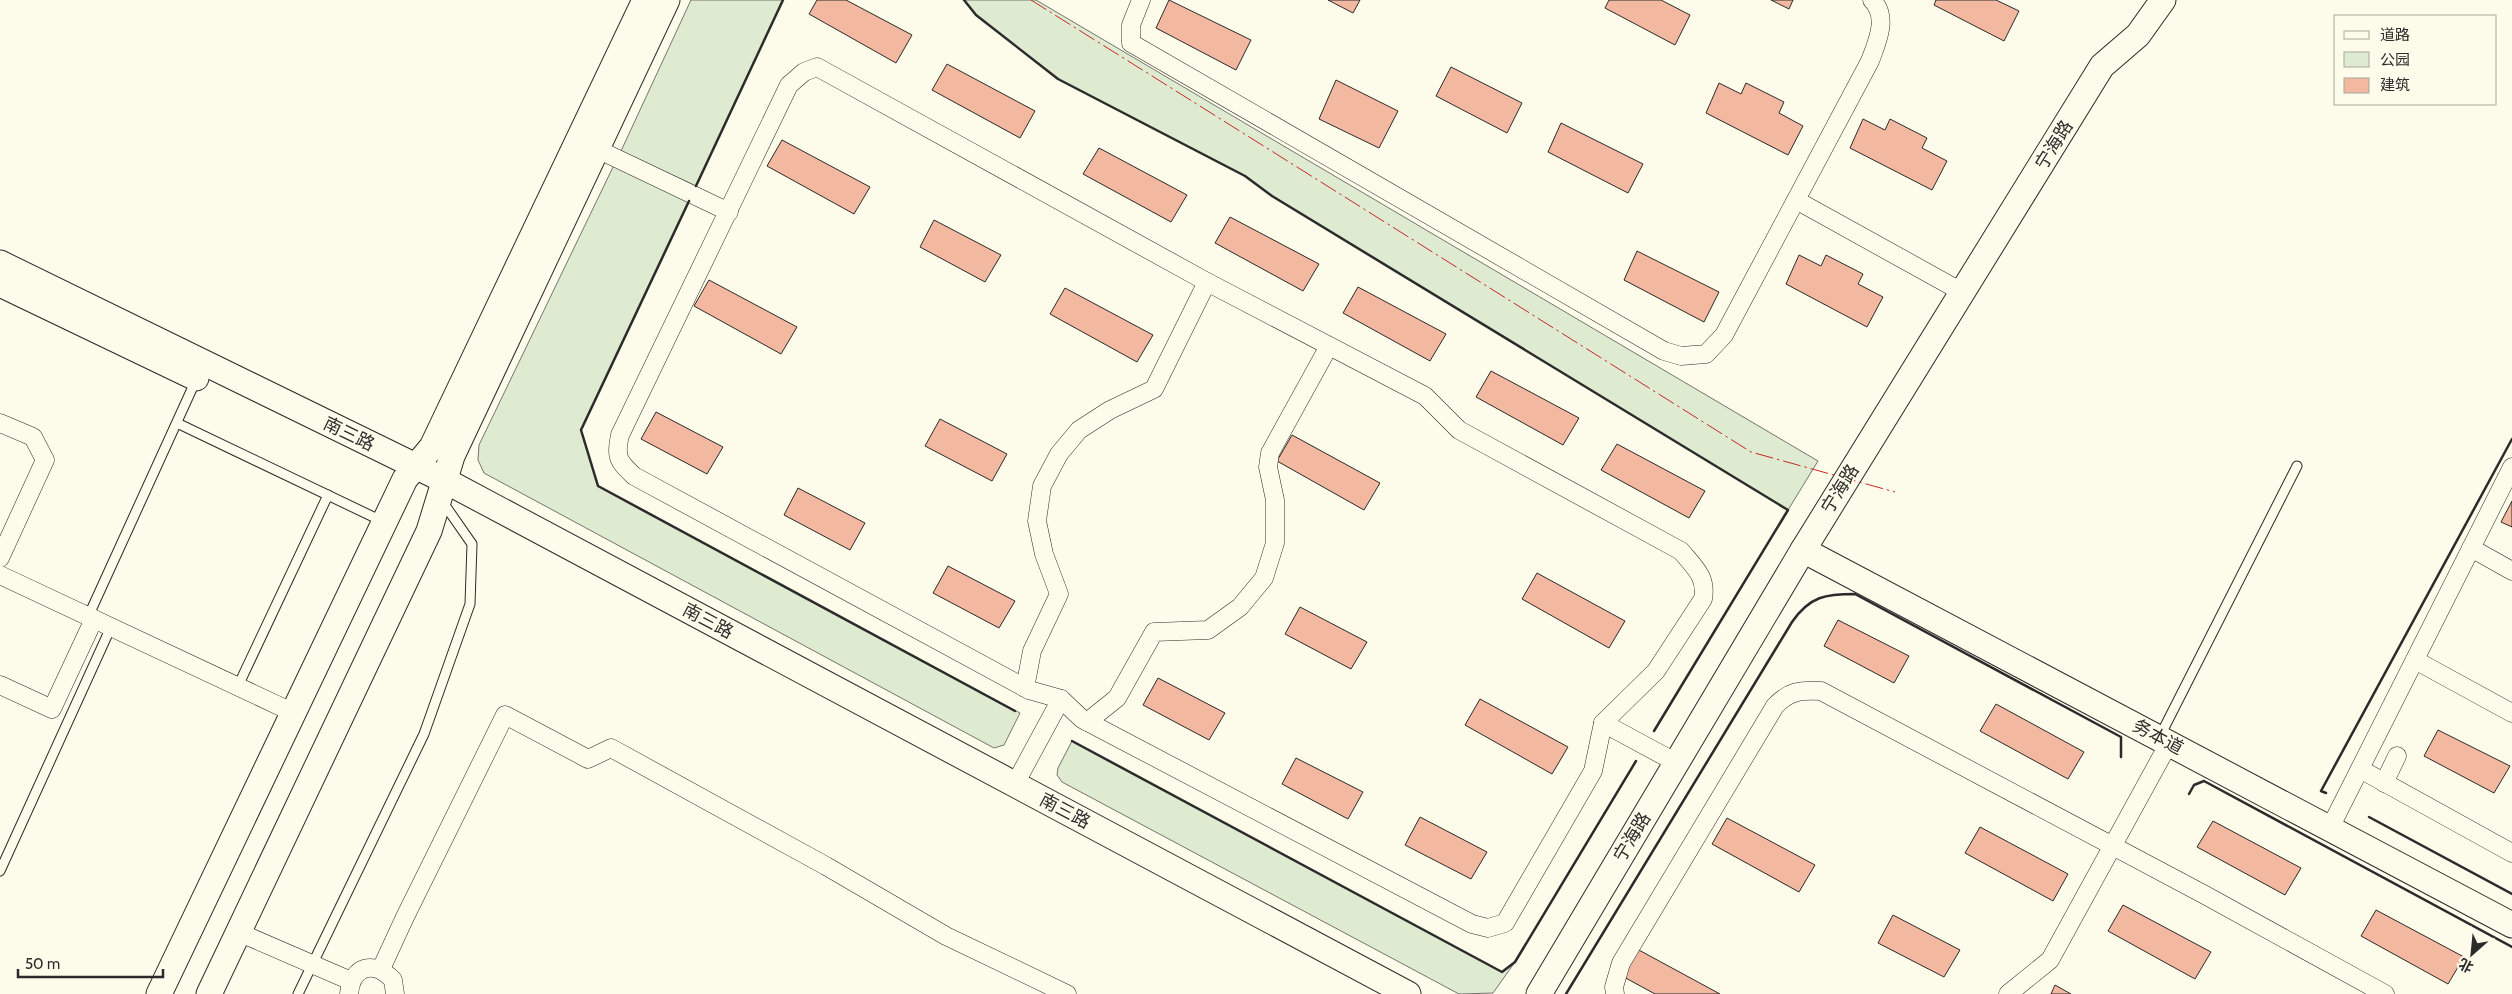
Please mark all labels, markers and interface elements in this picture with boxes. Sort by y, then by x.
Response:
legend [2334,15,2497,105]
text: 道路 [2380,26,2410,44]
text: 公园 [2380,51,2410,69]
text: 建筑 [2380,76,2410,94]
street label: 宁海路 [2030,116,2078,174]
street label: 南三路 [320,412,378,456]
street label: 宁海路 [1816,460,1864,518]
street label: 南三路 [679,599,737,643]
street label: 务本道 [2129,715,2187,759]
street label: 南三路 [1036,789,1094,833]
street label: 宁海路 [1609,808,1655,866]
north arrow [2447,929,2497,979]
scale bar [18,946,162,978]
text: 北 [2456,954,2476,977]
text: 50 m [25,955,60,973]

